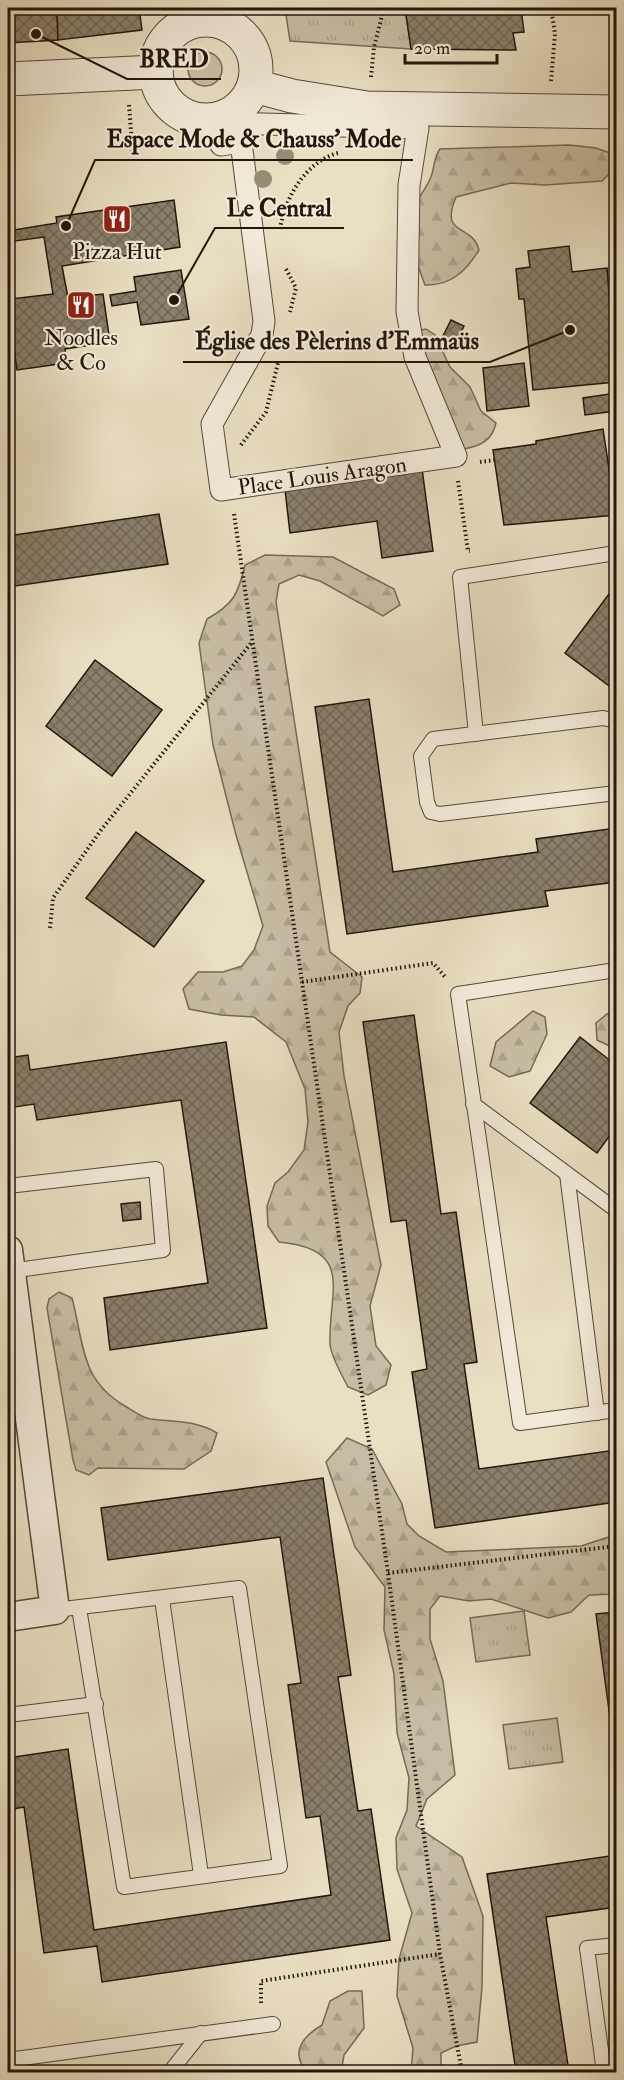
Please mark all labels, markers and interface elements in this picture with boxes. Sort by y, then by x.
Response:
scale bar [405,27,496,65]
callout: BRED [127,37,221,79]
text: 20 m [414,37,450,60]
text: BRED [139,44,209,75]
callout: Espace Mode & Chauss' Mode [95,118,413,160]
text: Espace Mode & Chauss' Mode [107,124,401,155]
callout: Le Central [215,186,344,228]
text: Le Central [226,193,332,224]
restaurant icon: Pizza Hut [101,203,133,235]
place label: Pizza Hut [72,238,162,266]
restaurant icon: Noodles & Co [65,289,97,321]
callout: Église des Pèlerins d'Emmaüs [183,320,490,362]
place label: Noodles & Co [44,324,118,377]
text: Église des Pèlerins d'Emmaüs [195,325,479,357]
street label: Place Louis Aragon [236,450,408,502]

